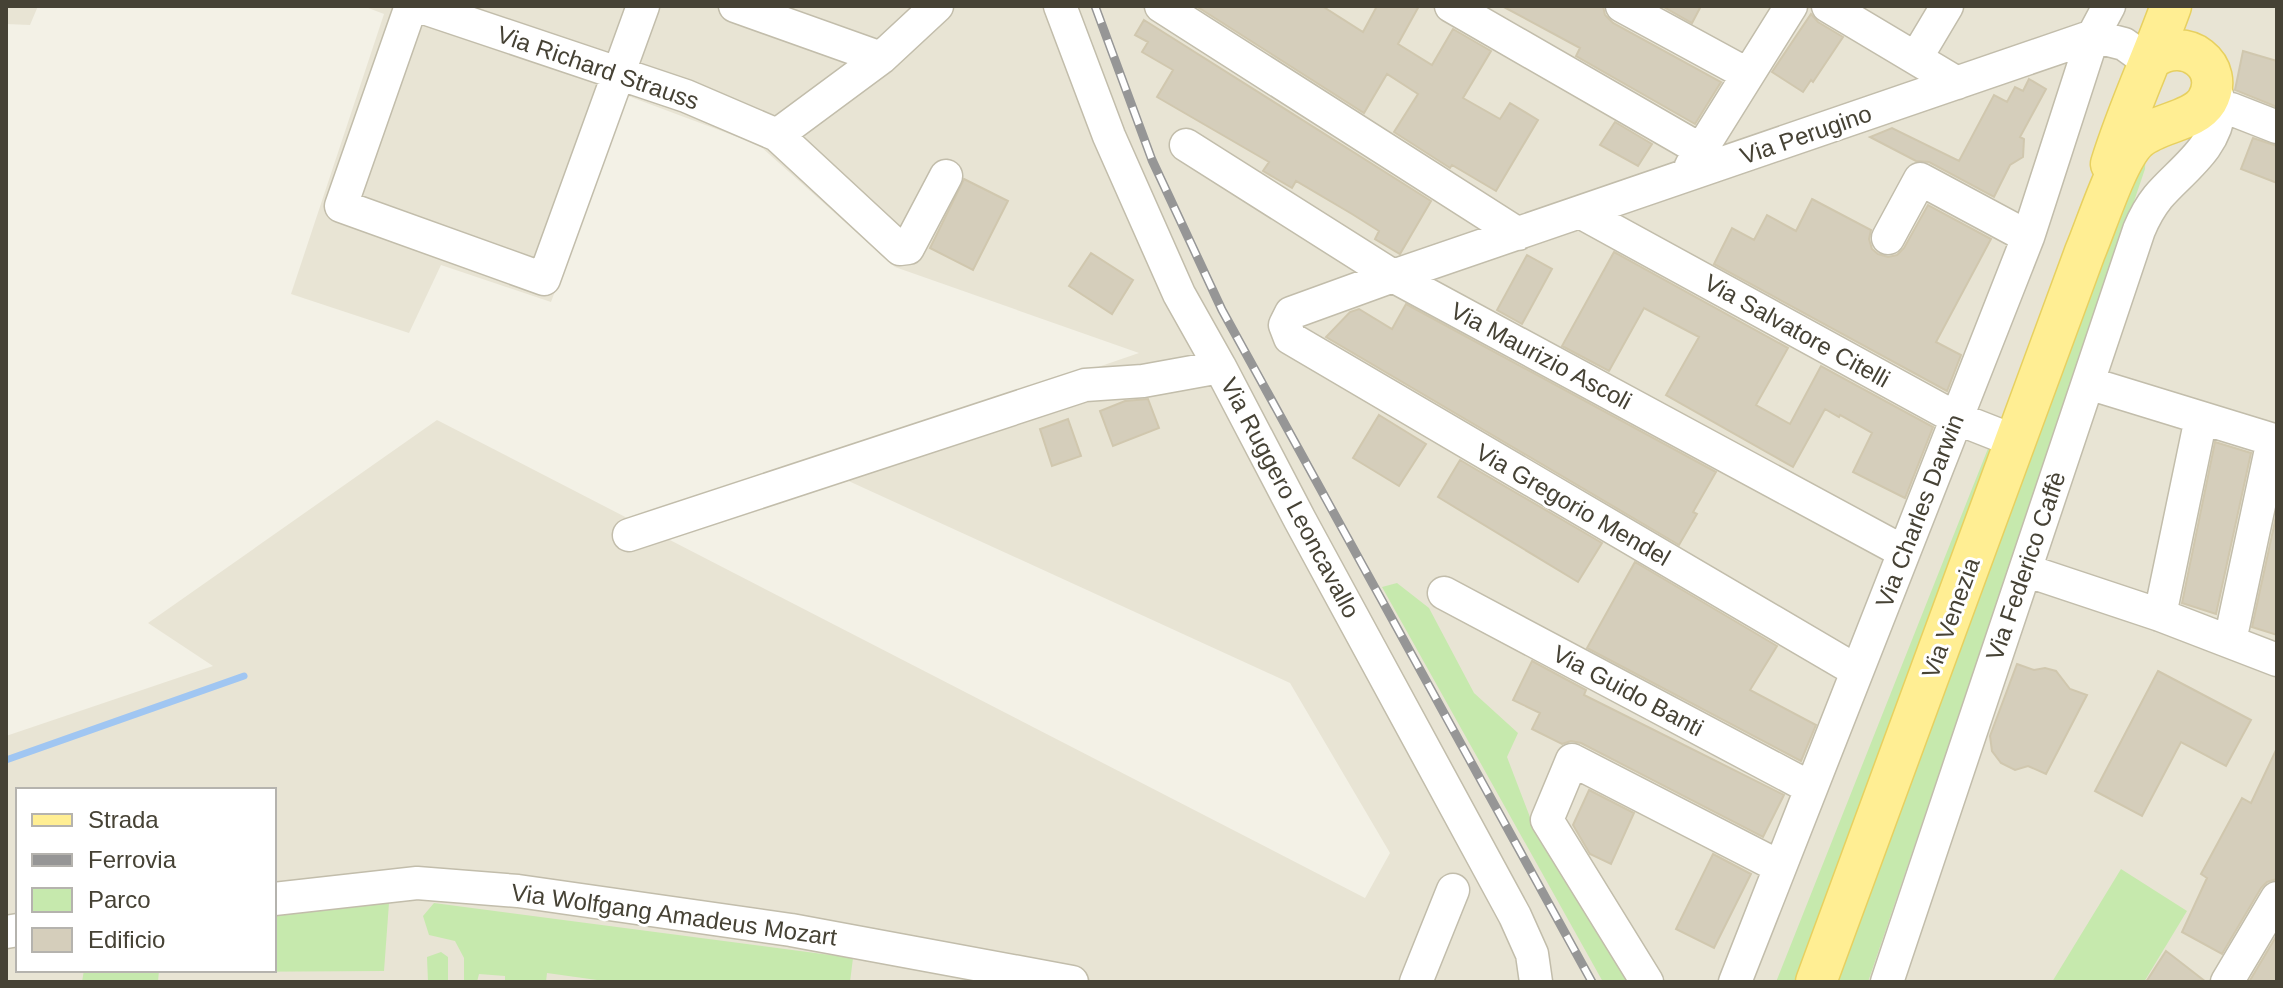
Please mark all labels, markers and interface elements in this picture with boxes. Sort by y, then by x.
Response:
street label: Via Richard Strauss [494,20,703,115]
street label: Via Perugino [1737,99,1875,170]
street label: Via Salvatore Citelli [1700,268,1895,393]
street label: Via Maurizio Ascoli [1446,296,1636,415]
street label: Via Ruggero Leoncavallo [1216,373,1365,622]
street label: Via Charles Darwin [1870,410,1969,611]
street label: Via Gregorio Mendel [1471,438,1675,571]
street label: Via Federico Caffè [1981,468,2071,664]
street label: Via Venezia [1916,553,1985,682]
street label: Via Guido Banti [1548,640,1708,742]
legend [16,788,276,972]
text: Strada [88,806,159,833]
text: Ferrovia [88,846,177,873]
street label: Via Wolfgang Amadeus Mozart [509,878,839,951]
text: Parco [88,886,151,913]
text: Edificio [88,926,165,953]

